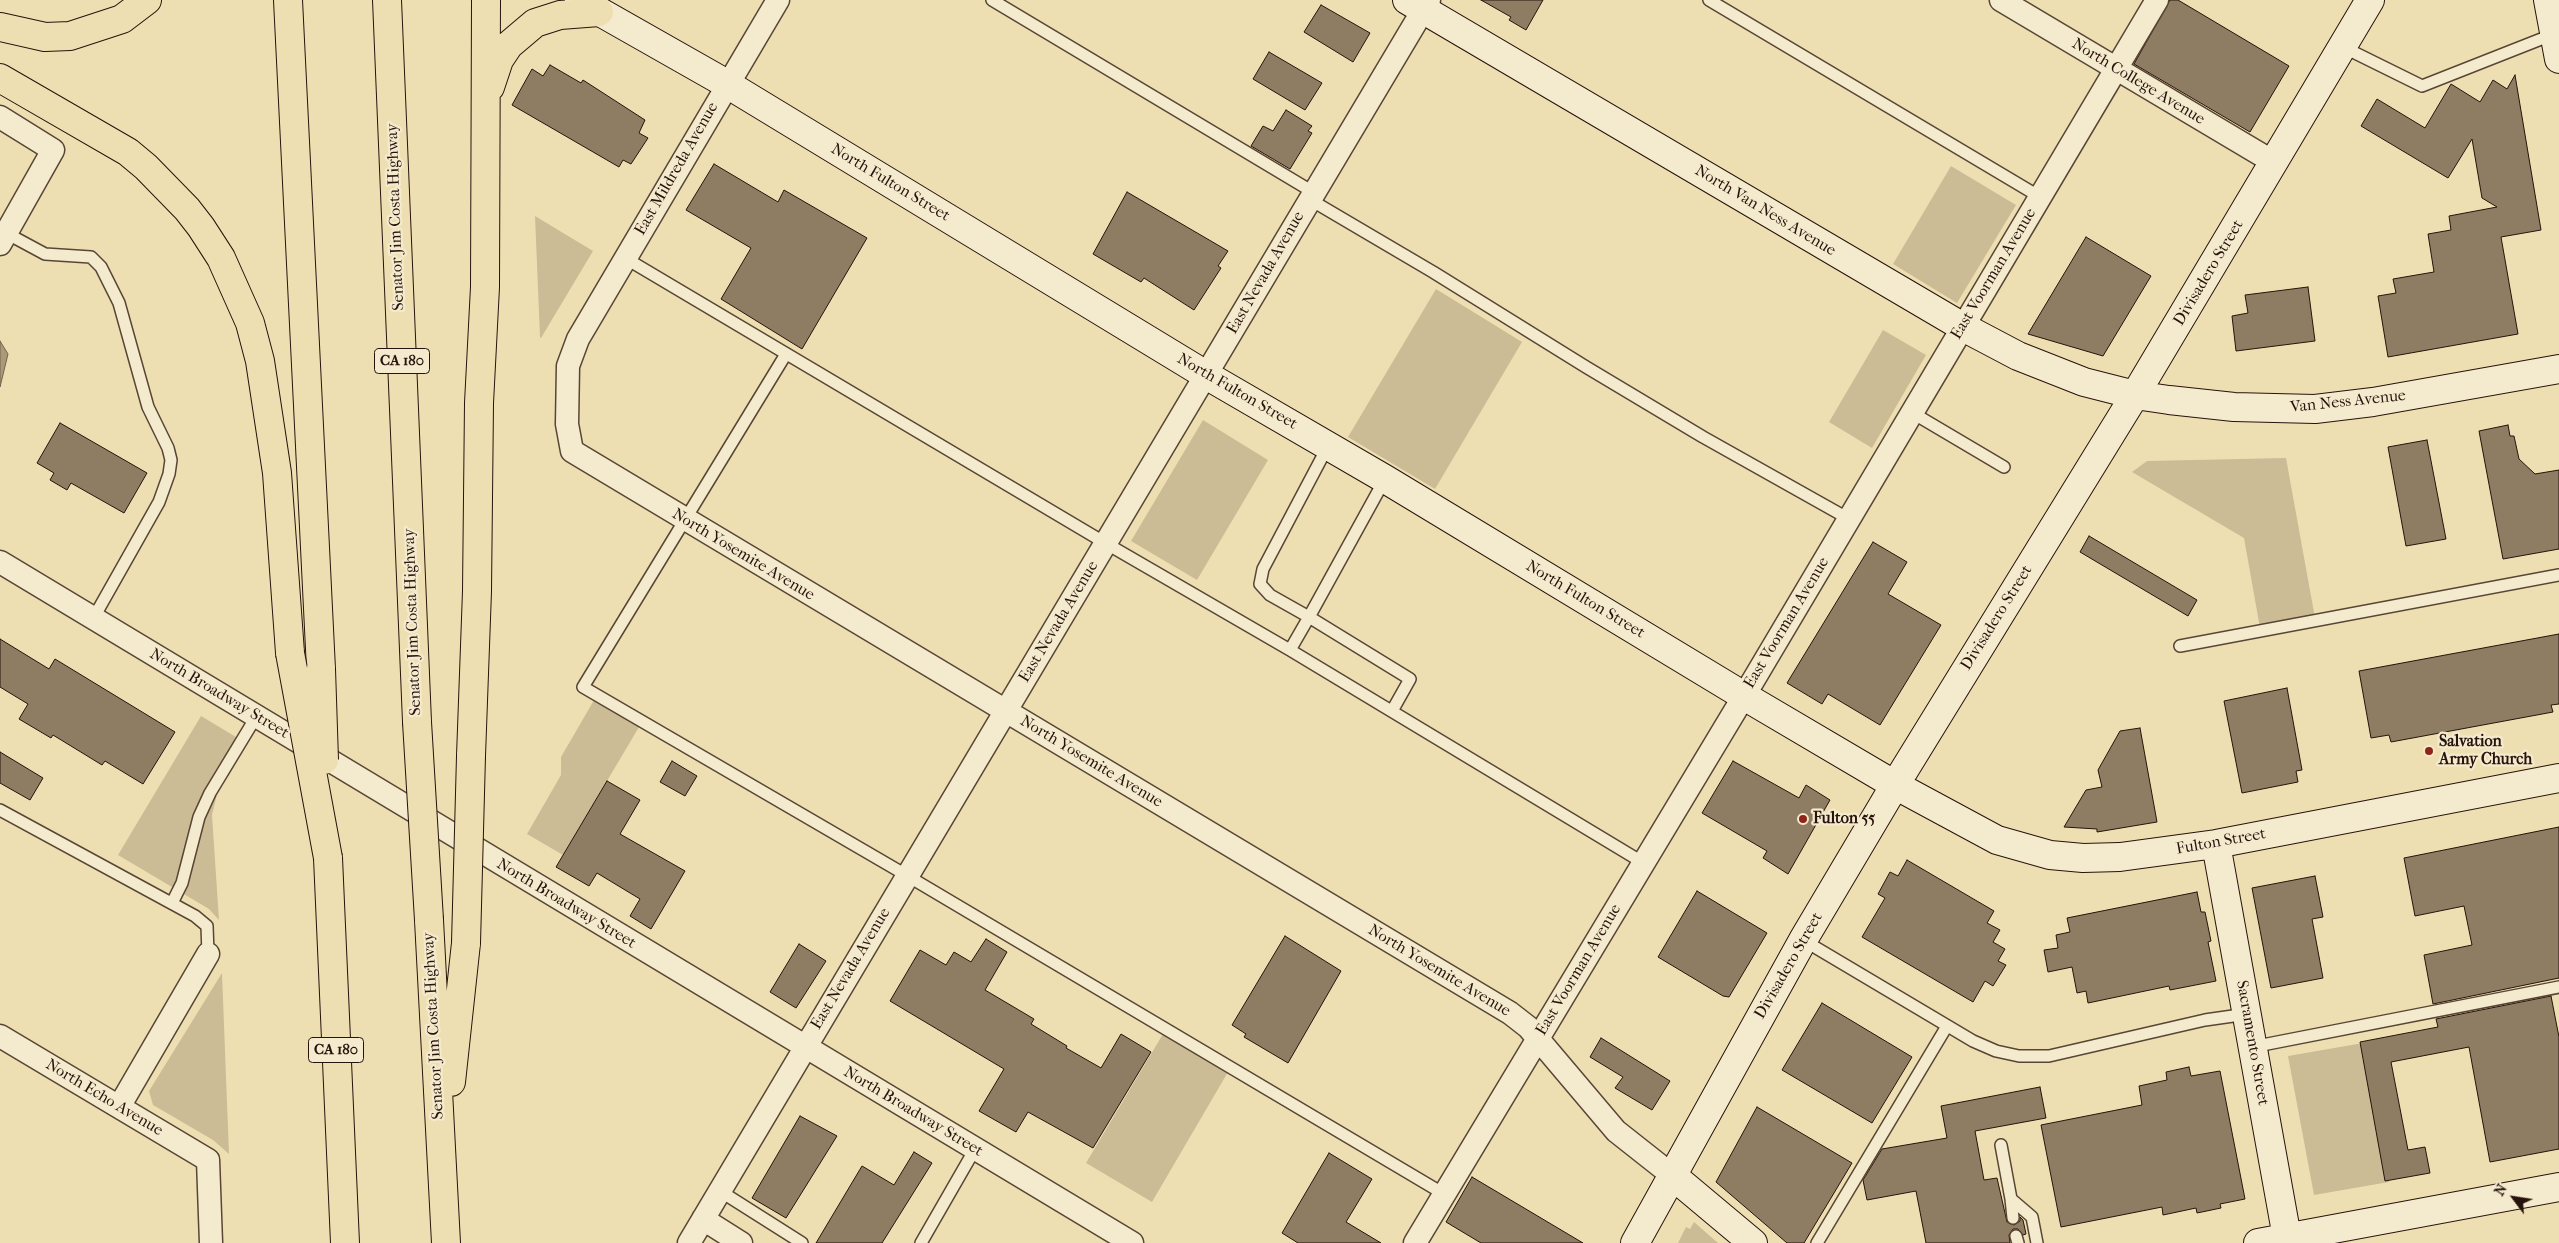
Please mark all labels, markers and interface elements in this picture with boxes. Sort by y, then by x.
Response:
street label: North College Avenue [2068,35,2208,129]
street label: East Mildreda Avenue [631,99,723,239]
street label: Senator Jim Costa Highway [383,123,409,311]
street label: North Fulton Street [827,140,953,226]
street label: North Van Ness Avenue [1691,161,1839,261]
street label: East Voorman Avenue [1947,205,2041,343]
street label: East Nevada Avenue [1223,208,1309,338]
street label: Divisadero Street [2170,217,2248,329]
road number: CA 180 [374,348,430,374]
street label: North Fulton Street [1174,350,1300,434]
street label: Van Ness Avenue [2289,386,2407,418]
street label: North Yosemite Avenue [668,505,818,605]
street label: Senator Jim Costa Highway [400,528,426,716]
street label: East Voorman Avenue [1740,554,1834,692]
street label: North Fulton Street [1522,557,1648,643]
street label: East Nevada Avenue [1015,558,1103,686]
street label: Divisadero Street [1957,562,2037,674]
street label: North Broadway Street [146,645,292,743]
street label: North Yosemite Avenue [1016,712,1166,812]
place label: Salvation Army Church [2439,732,2532,770]
marker: Salvation Army Church [2423,745,2435,757]
place label: Fulton 55 [1813,809,1875,829]
marker: Fulton 55 [1797,813,1809,825]
street label: Fulton Street [2175,825,2267,859]
street label: North Broadway Street [493,855,639,953]
street label: East Voorman Avenue [1532,901,1626,1039]
street label: East Nevada Avenue [807,905,895,1033]
street label: Divisadero Street [1751,909,1827,1023]
street label: North Yosemite Avenue [1364,921,1514,1021]
street label: Senator Jim Costa Highway [420,932,448,1120]
street label: Sacramento Street [2232,979,2272,1107]
road number: CA 180 [308,1038,364,1062]
street label: North Echo Avenue [42,1055,166,1141]
street label: North Broadway Street [840,1063,986,1161]
north arrow [2489,1173,2539,1223]
text: N [2491,1181,2511,1199]

